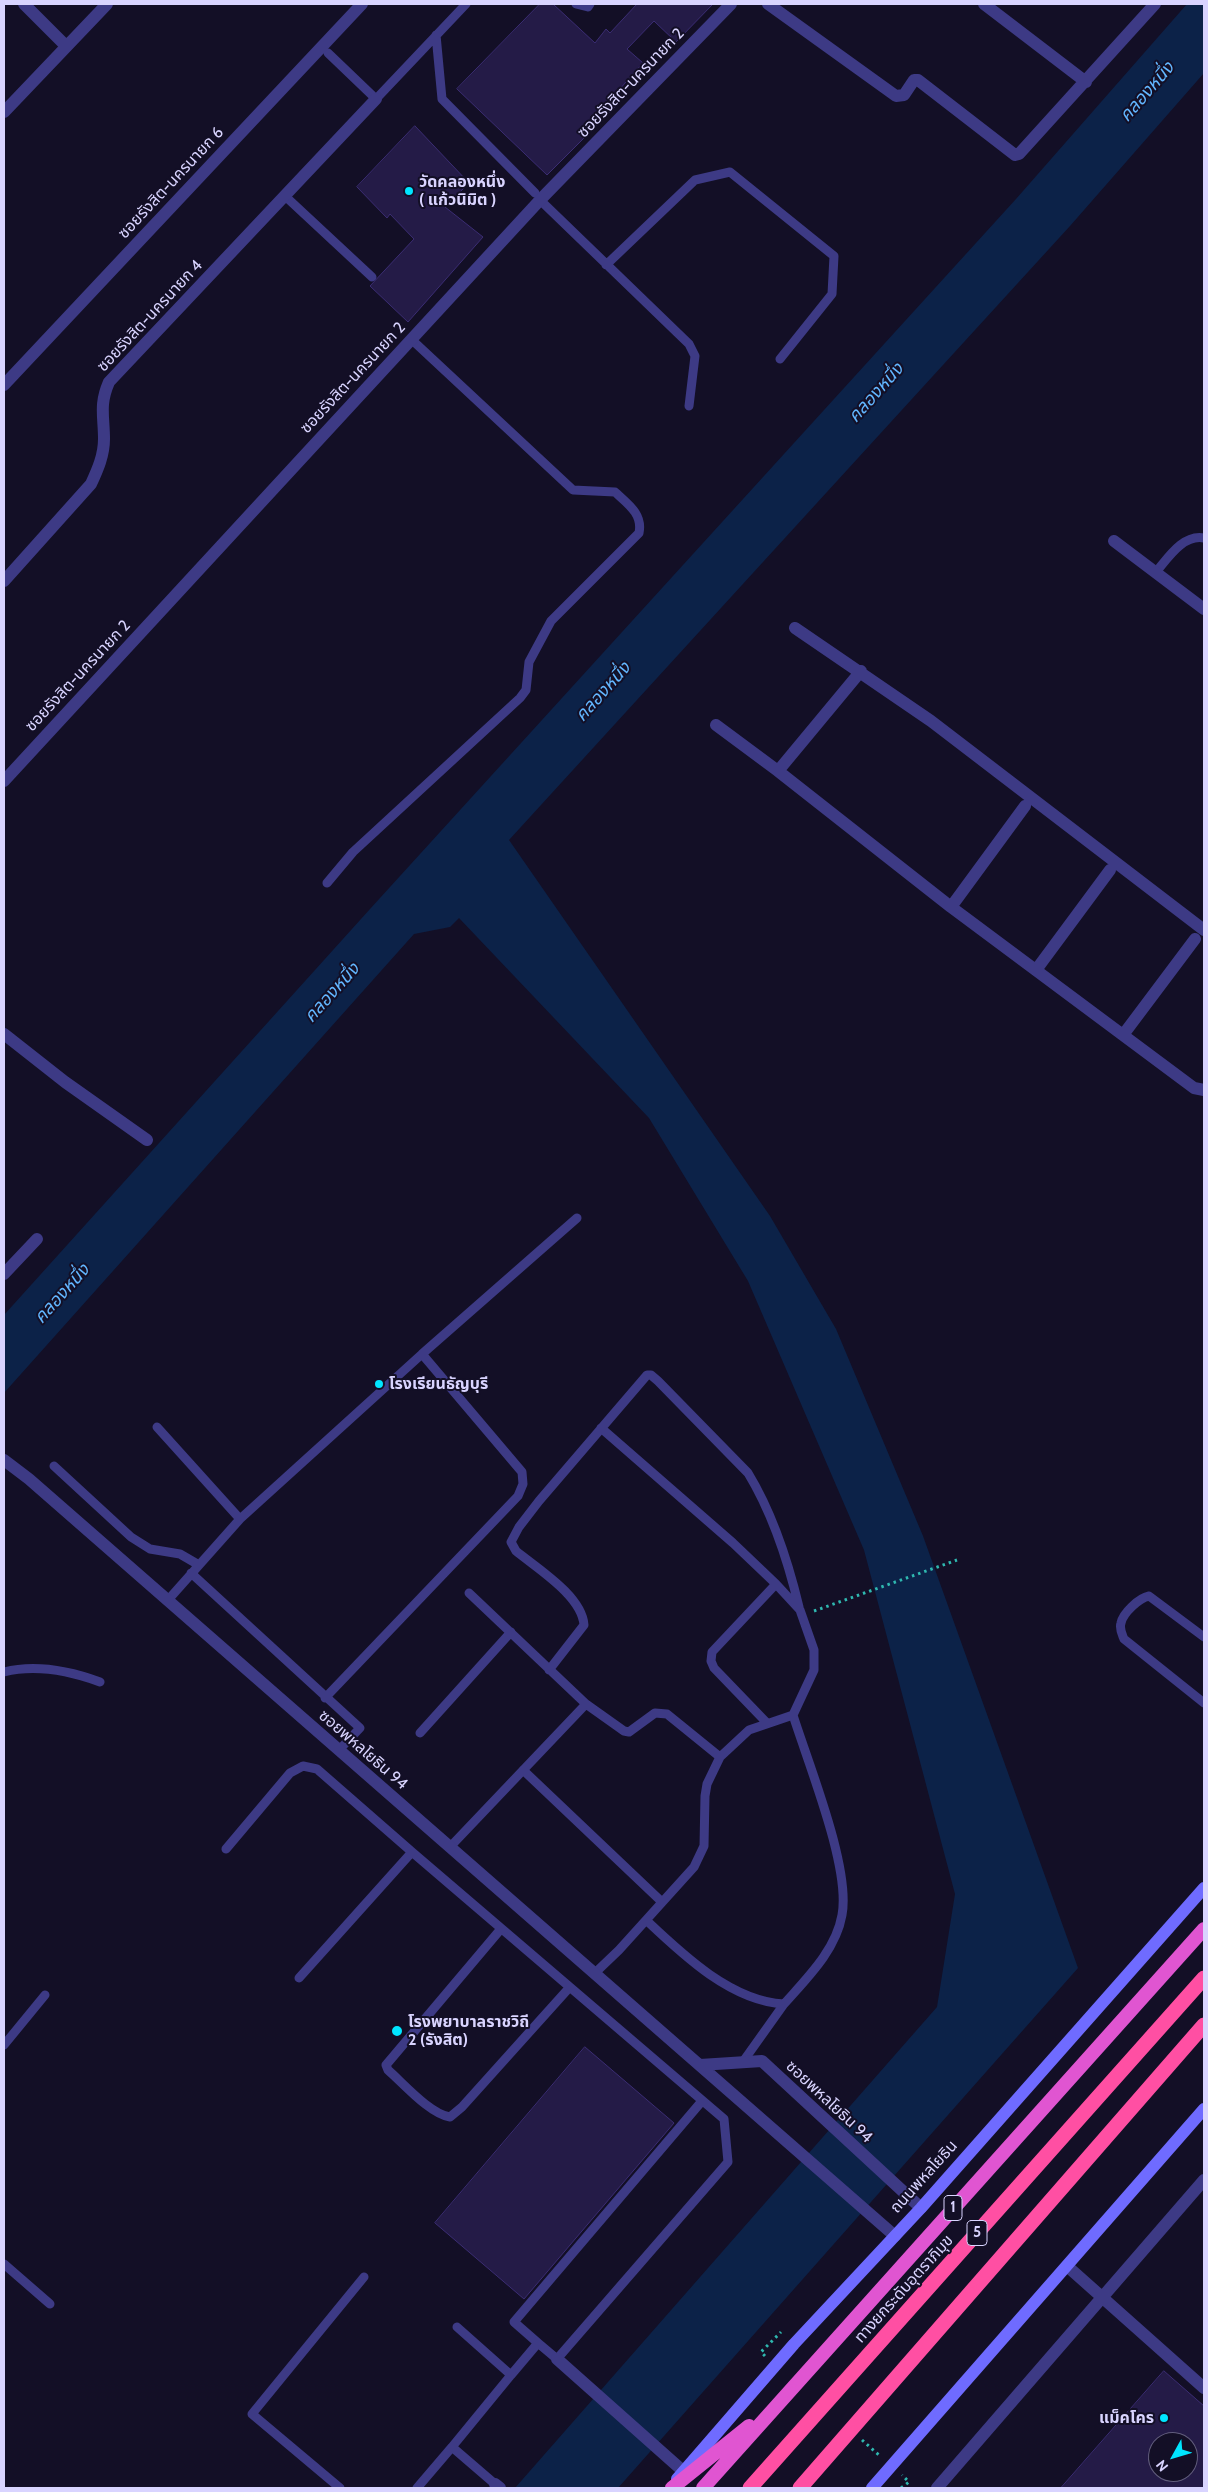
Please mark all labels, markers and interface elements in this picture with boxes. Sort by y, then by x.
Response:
street label: ซอยรังสิต-นครนายก 2 [574,24,688,142]
water label: คลองหนึ่ง [1115,58,1179,126]
street label: ซอยรังสิต-นครนายก 6 [114,123,228,243]
place label: วัดคลองหนึ่ง ( แก้วนิมิต ) [419,172,505,210]
marker: วัดคลองหนึ่ง ( แก้วนิมิต ) [403,185,415,197]
street label: ซอยรังสิต-นครนายก 4 [93,256,207,376]
street label: ซอยรังสิต-นครนายก 2 [297,318,409,438]
water label: คลองหนึ่ง [844,359,908,427]
street label: ซอยรังสิต-นครนายก 2 [22,616,134,736]
water label: คลองหนึ่ง [571,658,635,726]
water label: คลองหนึ่ง [300,959,364,1027]
water label: คลองหนึ่ง [30,1260,94,1328]
place label: โรงเรียนธัญบุรี [389,1374,488,1394]
marker: โรงเรียนธัญบุรี [373,1378,385,1390]
street label: ซอยพหลโยธิน 94 [315,1706,411,1794]
place label: โรงพยาบาลราชวิถี 2 (รังสิต) [408,2012,529,2050]
marker: โรงพยาบาลราชวิถี 2 (รังสิต) [390,2024,404,2038]
street label: ซอยพหลโยธิน 94 [782,2057,876,2147]
street label: ถนนพหลโยธิน [886,2137,962,2217]
road number: 1 [944,2196,962,2220]
road number: 5 [967,2220,987,2246]
street label: ทางยกระดับอุตราภิมุข [851,2231,957,2347]
place label: แม็คโคร [1099,2408,1154,2428]
marker: แม็คโคร [1158,2412,1170,2424]
north arrow [1148,2432,1198,2482]
text: N [1152,2456,1172,2475]

